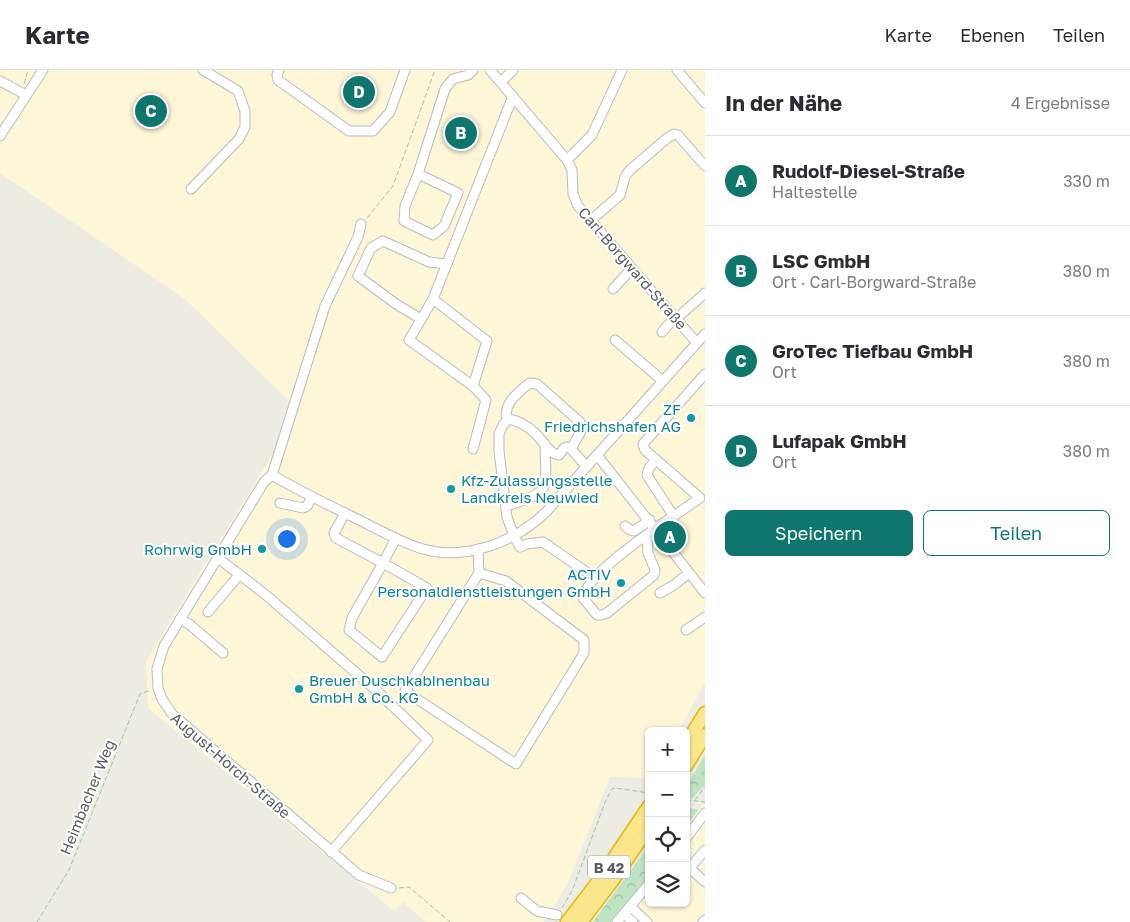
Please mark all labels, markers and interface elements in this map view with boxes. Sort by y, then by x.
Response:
text: Karte [25,20,90,49]
text: Karte [885,24,932,46]
text: Ebenen [960,24,1025,46]
text: Teilen [1053,24,1105,46]
pin: D [343,73,375,111]
text: In der Nähe [725,90,842,116]
pin: C [135,92,167,130]
text: 4 Ergebnisse [1011,93,1110,113]
pin: B [445,114,477,152]
text: Rudolf-Diesel-Straße [772,159,965,182]
text: A [735,171,747,191]
text: 330 m [1063,171,1110,191]
text: Haltestelle [772,182,857,202]
street label: Carl-Borgward-Straße [575,203,691,333]
text: LSC GmbH [772,249,871,272]
text: B [735,261,747,281]
text: 380 m [1063,261,1110,281]
text: Ort · Carl-Borgward-Straße [772,272,976,292]
text: GroTec Tiefbau GmbH [772,339,973,362]
text: C [735,351,747,371]
text: 380 m [1063,351,1110,371]
text: Ort [772,362,797,382]
place label: ZF Friedrichshafen AG [544,400,681,435]
marker: ZF Friedrichshafen AG [685,412,697,424]
text: Lufapak GmbH [772,429,907,452]
text: D [735,441,747,461]
text: 380 m [1063,441,1110,461]
text: Ort [772,452,797,472]
place label: Kfz-Zulassungsstelle Landkreis Neuwied [461,471,613,506]
marker: Kfz-Zulassungsstelle Landkreis Neuwied [445,483,457,495]
button: Speichern [725,510,913,556]
button: Teilen [923,510,1110,556]
pin: A [654,518,686,556]
your location [274,526,300,552]
place label: Rohrwig GmbH [144,540,252,558]
marker: Rohrwig GmbH [256,543,268,555]
place label: ACTIV Personaldienstleistungen GmbH [377,565,611,600]
marker: ACTIV Personaldienstleistungen GmbH [615,577,627,589]
place label: Breuer Duschkabinenbau GmbH & Co. KG [309,671,490,706]
marker: Breuer Duschkabinenbau GmbH & Co. KG [293,683,305,695]
street label: August-Horch-Straße [168,708,295,822]
map controls [645,727,690,907]
button: + [645,727,690,772]
street label: Heimbacher Weg [56,737,118,857]
button: − [645,772,690,817]
button: locate [645,817,690,862]
road number: B 42 [588,856,630,879]
button: layers [645,862,690,907]

